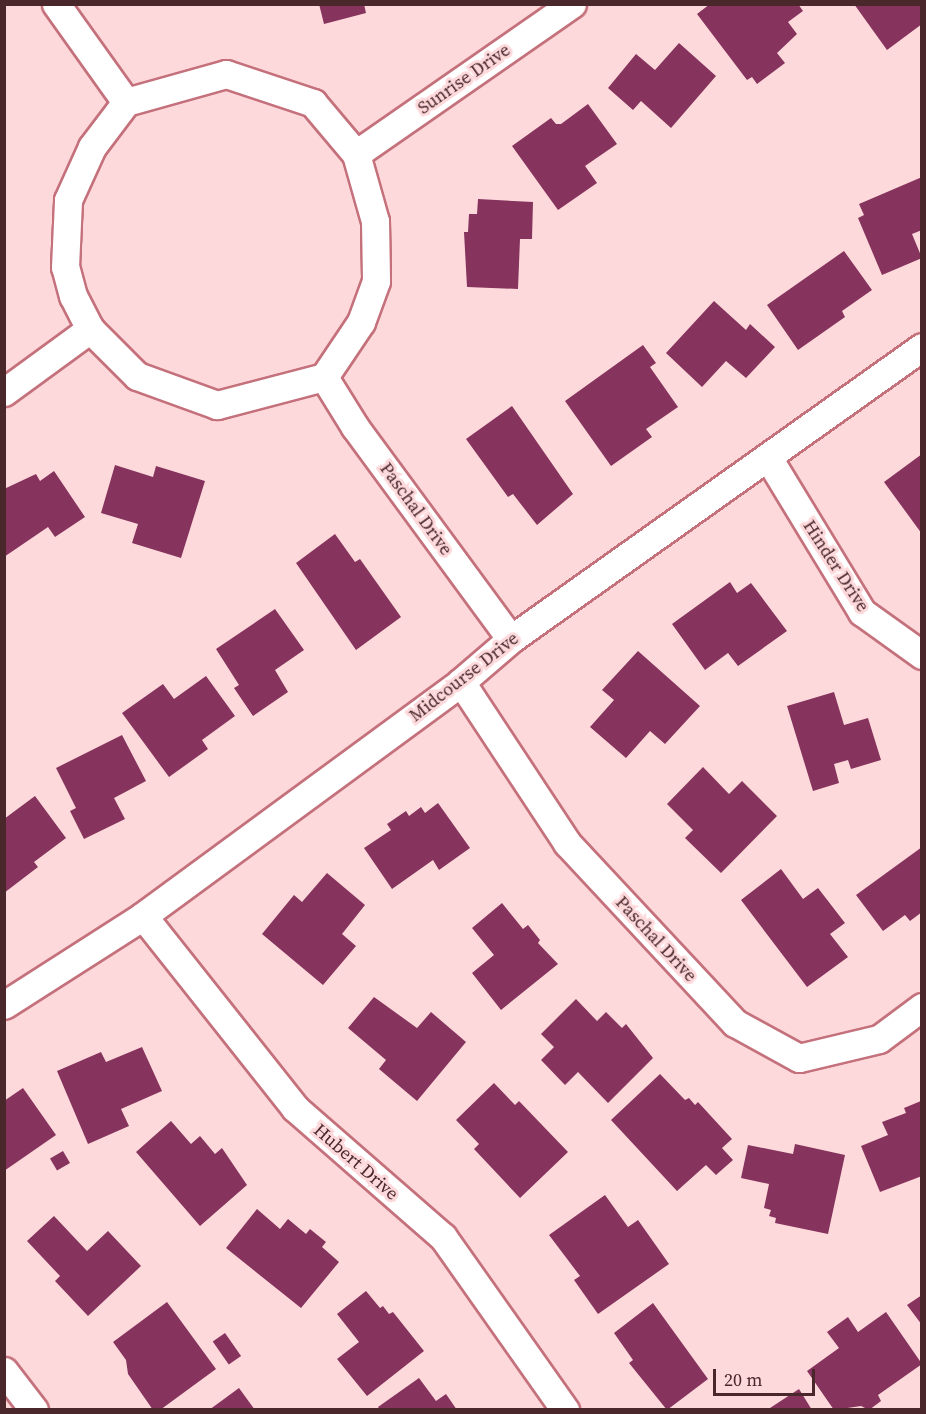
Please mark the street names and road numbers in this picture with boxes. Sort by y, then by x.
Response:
street label: Sunrise Drive [414,39,514,119]
street label: Paschal Drive [375,459,457,559]
street label: Hinder Drive [798,516,874,616]
street label: Midcourse Drive [405,628,523,726]
street label: Paschal Drive [611,892,701,986]
street label: Hubert Drive [309,1119,403,1205]

